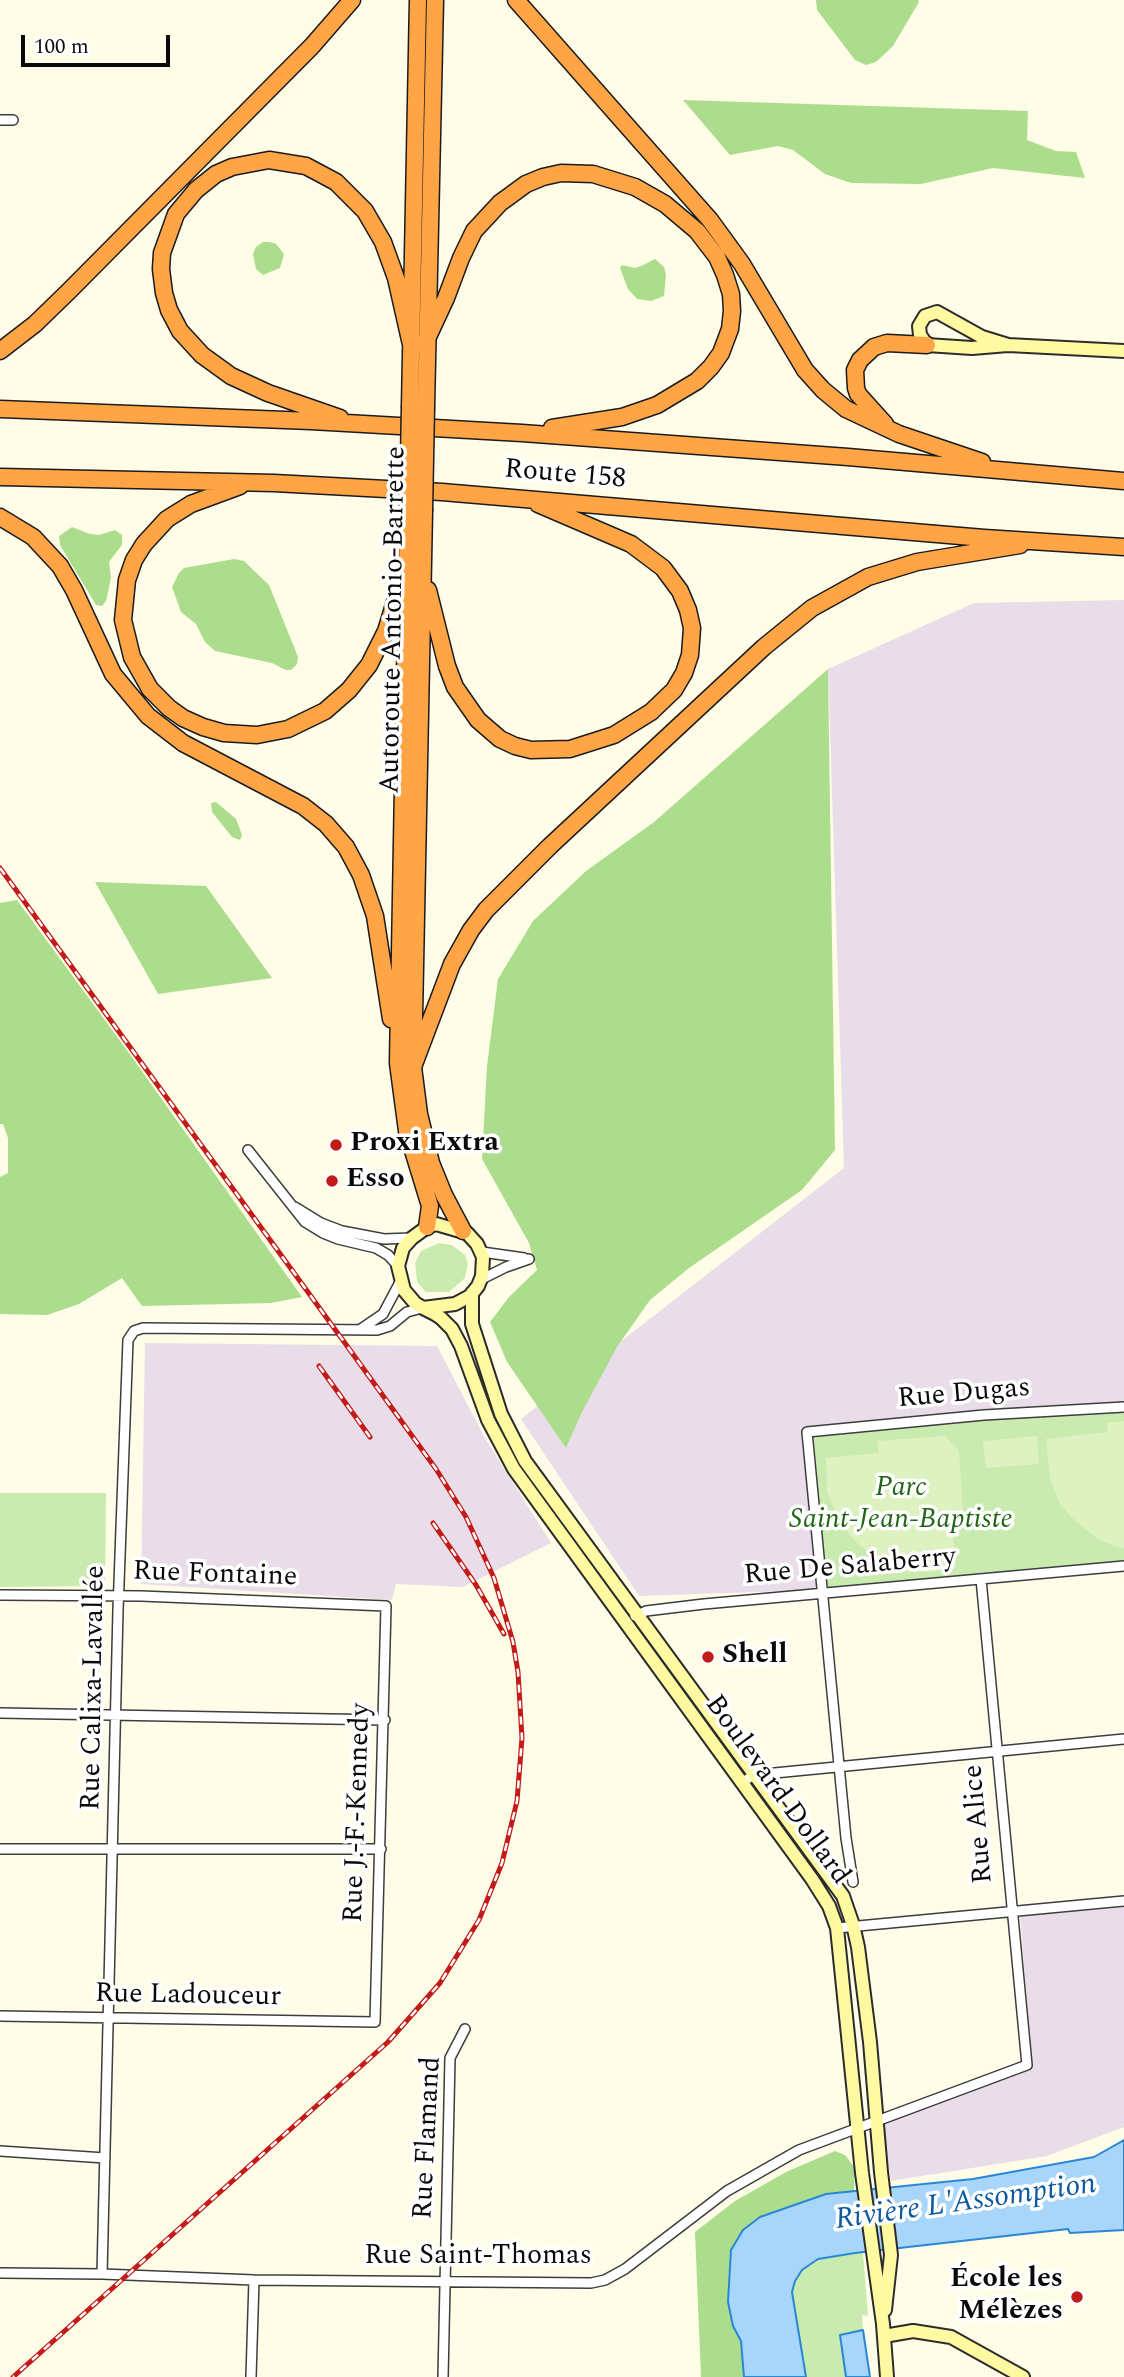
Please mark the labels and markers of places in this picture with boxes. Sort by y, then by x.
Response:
place label: Proxi Extra [350,1128,499,1162]
marker: Proxi Extra [328,1137,344,1153]
place label: Esso [346,1164,405,1198]
marker: Esso [324,1173,340,1189]
place label: Shell [722,1640,787,1674]
marker: Shell [700,1649,716,1665]
place label: École les Mélèzes [950,2264,1063,2330]
marker: École les Mélèzes [1069,2289,1085,2305]

